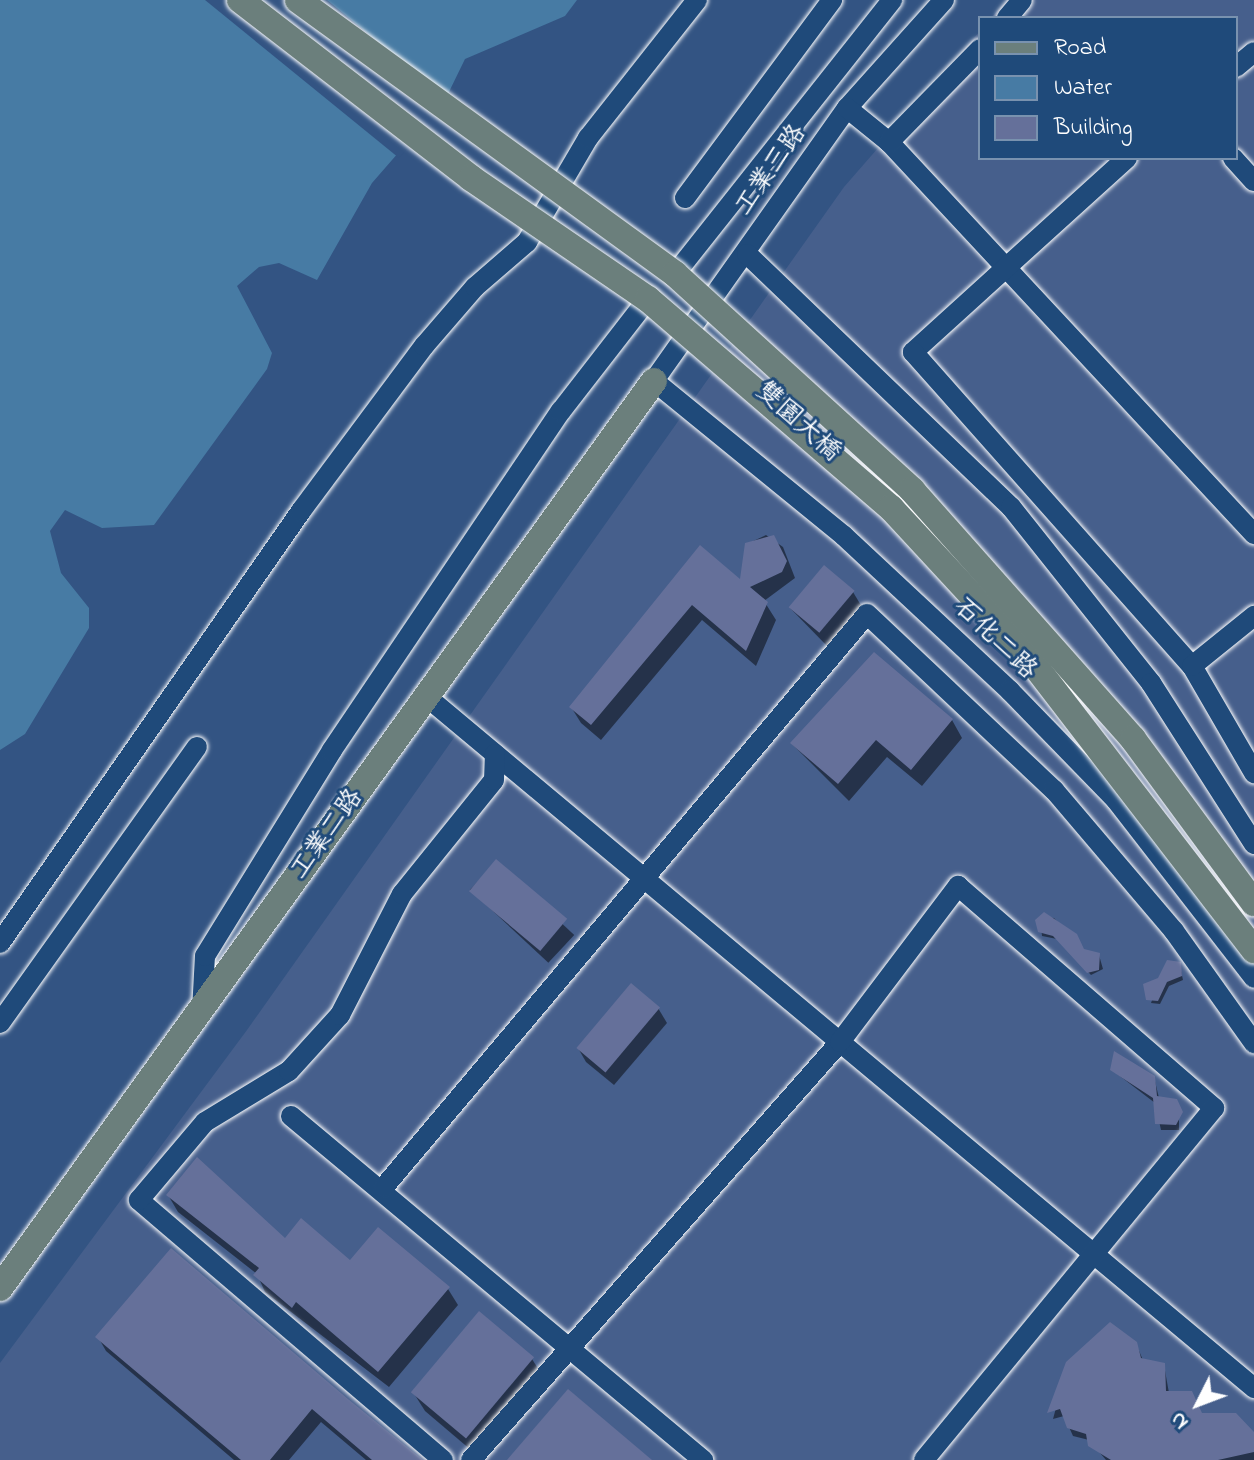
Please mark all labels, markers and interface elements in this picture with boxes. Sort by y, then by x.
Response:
legend [978,16,1238,160]
text: Road [1054,31,1106,66]
text: Water [1054,71,1112,106]
text: Building [1054,111,1133,146]
street label: 工業三路 [729,119,815,223]
street label: 雙園大橋 [748,377,846,469]
street label: 石化二路 [946,593,1042,687]
street label: 工業二路 [285,784,371,886]
north arrow [1158,1364,1238,1444]
text: N [1163,1404,1197,1436]

